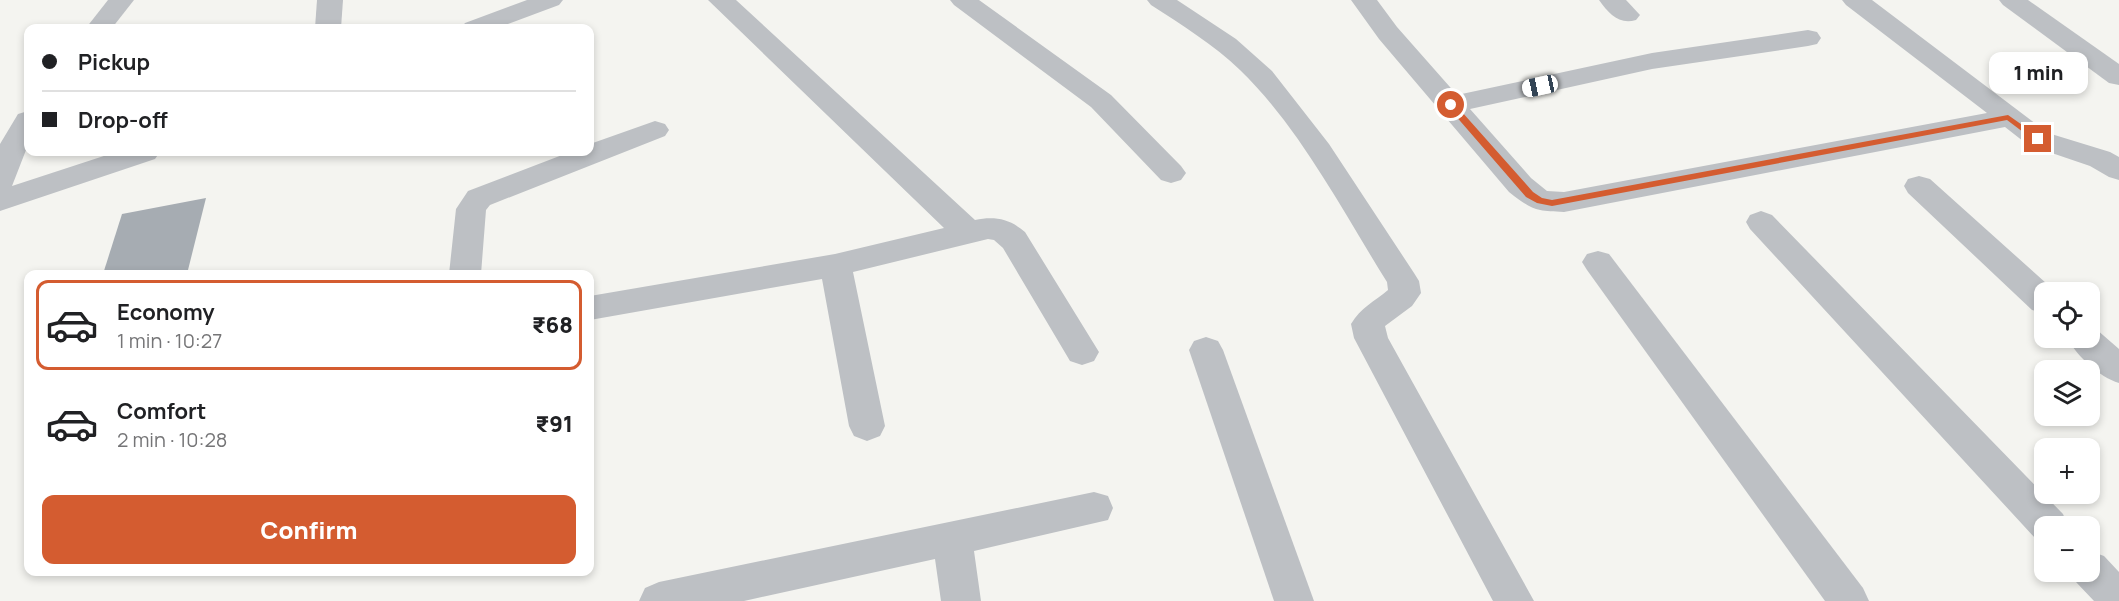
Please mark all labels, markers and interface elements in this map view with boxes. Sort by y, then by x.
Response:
text: Pickup [78,47,150,77]
callout: 1 min [1988,52,2088,94]
text: 1 min [2013,59,2064,86]
car [1521,73,1559,99]
route start [1437,91,1464,118]
text: Drop-off [78,105,168,135]
route end [2024,125,2051,152]
map controls [2034,282,2100,582]
button: locate [2034,282,2100,348]
text: Economy [117,297,215,327]
icon: car [45,298,99,352]
text: ₹68 [532,310,573,340]
text: 1 min · 10:27 [117,327,222,354]
button: layers [2034,360,2100,426]
text: Comfort [117,396,206,426]
icon: car [45,397,99,451]
text: ₹91 [536,409,573,439]
text: 2 min · 10:28 [117,426,227,453]
button: + [2034,438,2100,504]
button: Confirm [42,495,576,564]
button: − [2034,516,2100,582]

